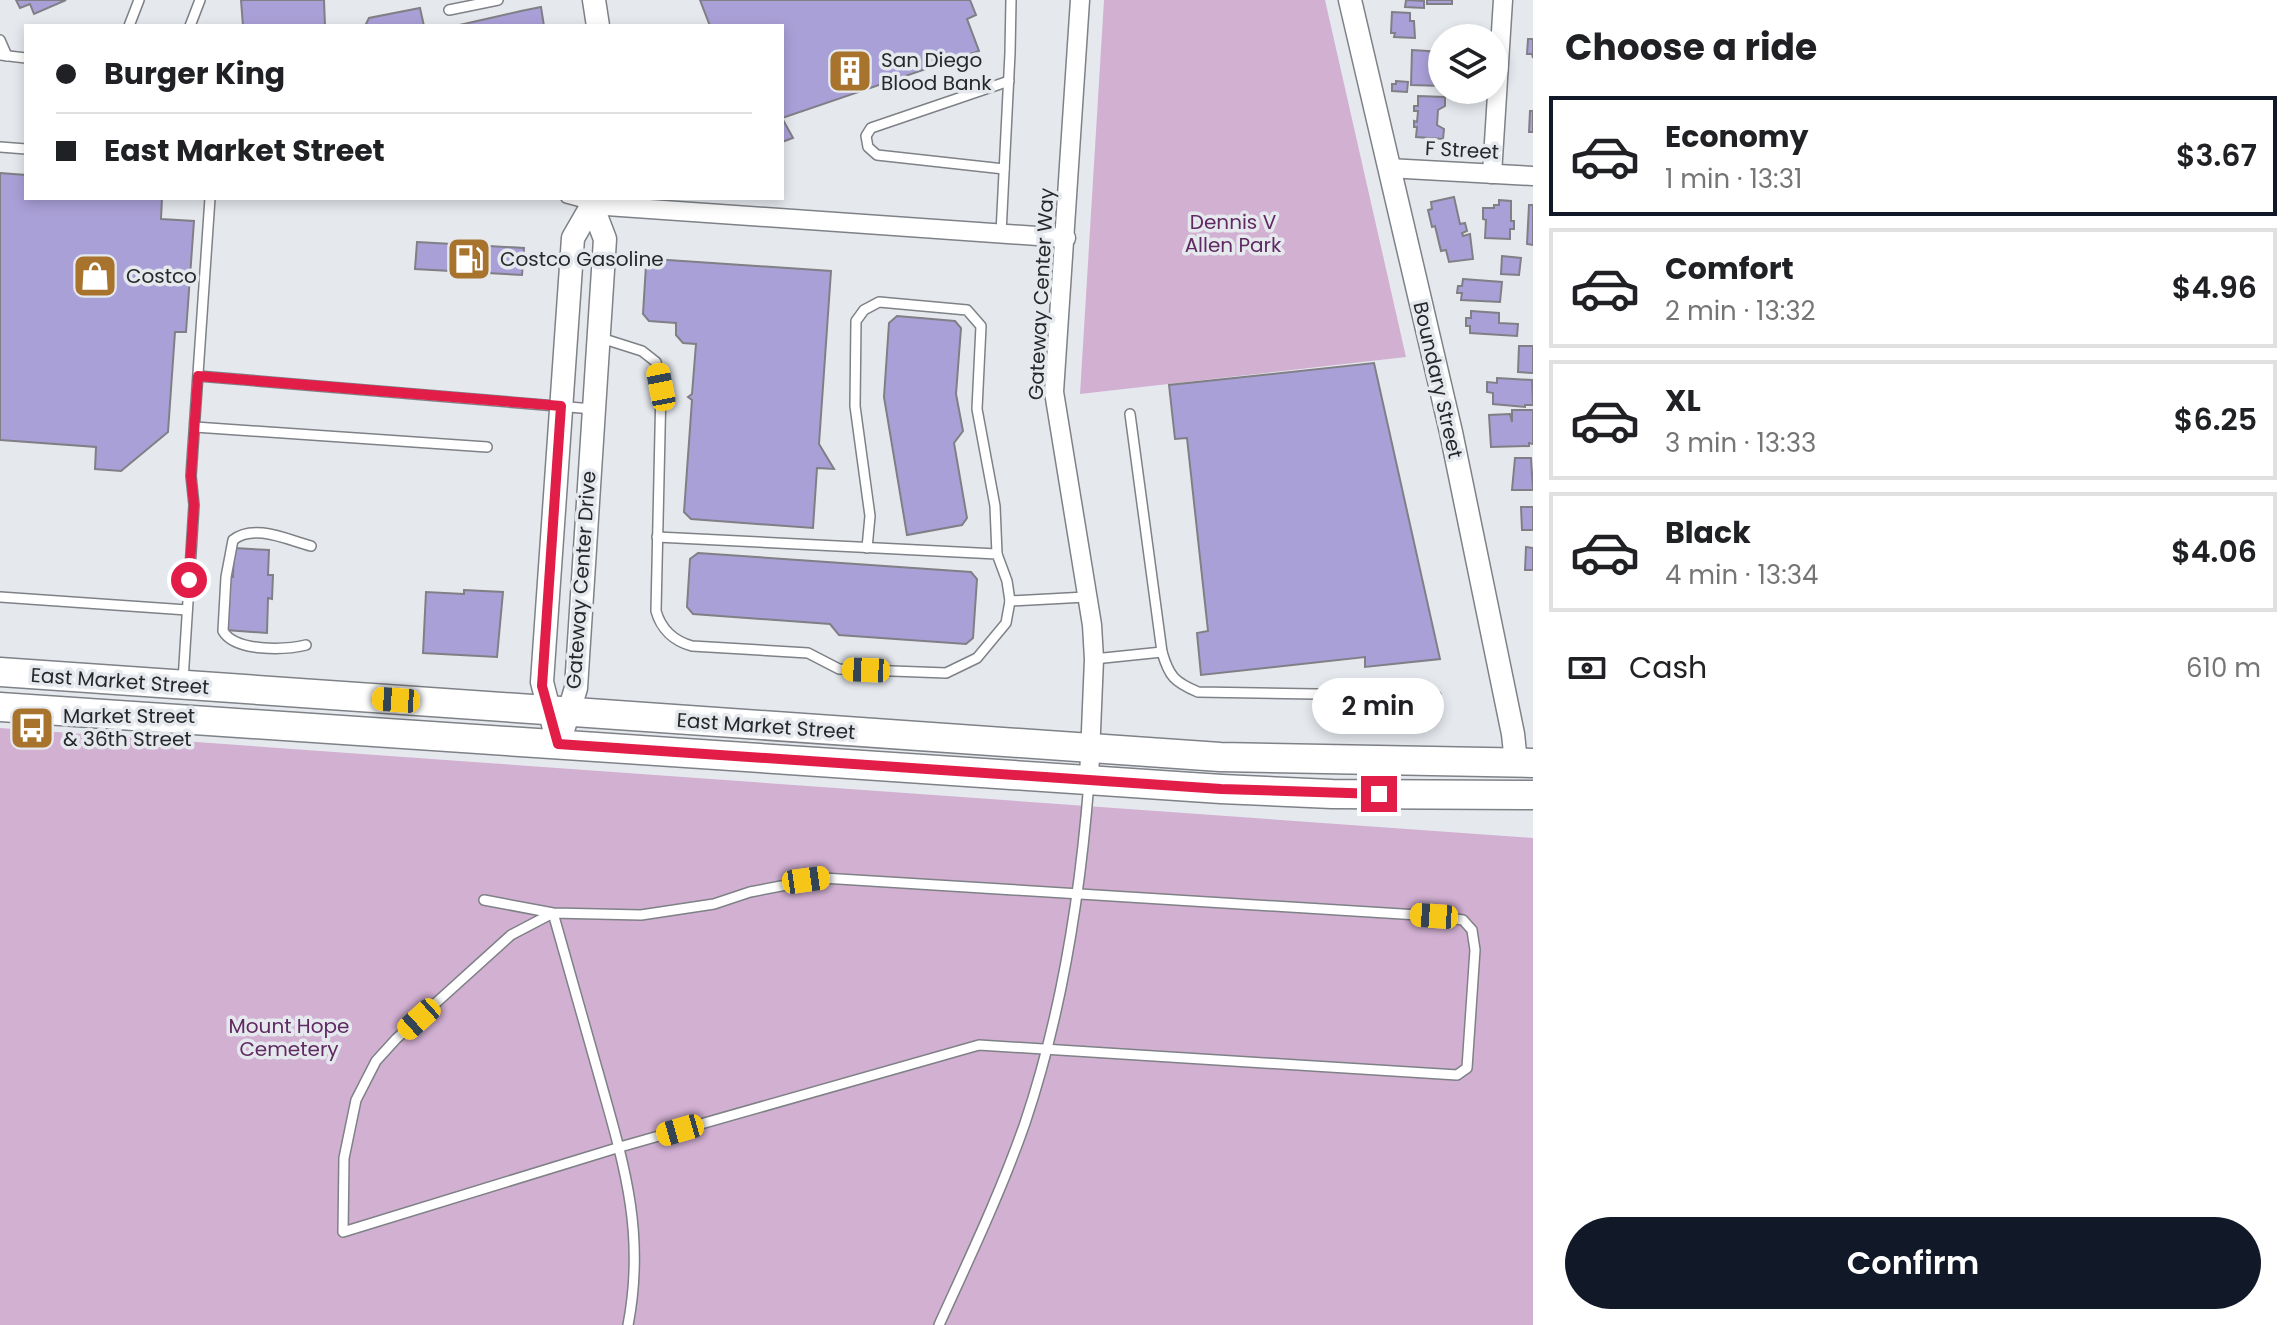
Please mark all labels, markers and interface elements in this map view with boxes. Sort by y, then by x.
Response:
text: Choose a ride [1565,22,1817,73]
map controls [1428,24,1508,104]
button: layers [1428,24,1508,104]
place label: San Diego Blood Bank [881,46,992,97]
building icon: San Diego Blood Bank [826,47,874,95]
text: Burger King [104,52,285,95]
text: Economy [1665,115,1809,158]
icon: car [1569,120,1641,192]
text: East Market Street [104,129,385,172]
street label: F Street [1424,134,1500,166]
text: $3.67 [2176,134,2257,177]
text: 1 min · 13:31 [1665,161,1802,197]
street label: Gateway Center Way [1021,187,1061,401]
park label: Dennis V Allen Park [1185,208,1282,259]
fuel station icon: Costco Gasoline [445,235,493,283]
place label: Costco Gasoline [500,245,664,273]
text: Comfort [1665,247,1794,290]
shop icon: Costco [71,252,119,300]
icon: car [1569,252,1641,324]
place label: Costco [126,262,197,290]
text: $4.96 [2172,266,2257,309]
text: 2 min · 13:32 [1665,293,1816,329]
street label: Boundary Street [1406,299,1470,461]
car [645,361,677,413]
text: XL [1665,379,1701,422]
icon: car [1569,384,1641,456]
text: $6.25 [2174,398,2257,441]
text: 3 min · 13:33 [1665,425,1816,461]
street label: Gateway Center Drive [559,470,603,690]
text: Black [1665,511,1751,554]
icon: car [1569,516,1641,588]
text: $4.06 [2171,530,2257,573]
text: 4 min · 13:34 [1665,557,1818,593]
route start [171,562,207,598]
icon: cash [1565,646,1609,690]
text: Cash [1629,646,1707,689]
text: 610 m [2186,650,2261,686]
car [842,657,890,683]
street label: East Market Street [30,661,210,701]
callout: 2 min [1313,678,1445,734]
car [371,686,421,714]
text: 2 min [1342,688,1414,724]
place label: Market Street & 36th Street [63,702,195,753]
bus stop icon: Market Street & 36th Street [8,704,56,752]
street label: East Market Street [676,706,856,746]
route end [1361,776,1397,812]
car [781,865,831,895]
car [1409,902,1459,930]
car [393,994,445,1044]
park label: Mount Hope Cemetery [229,1012,349,1063]
car [654,1112,706,1148]
button: Confirm [1565,1217,2261,1309]

